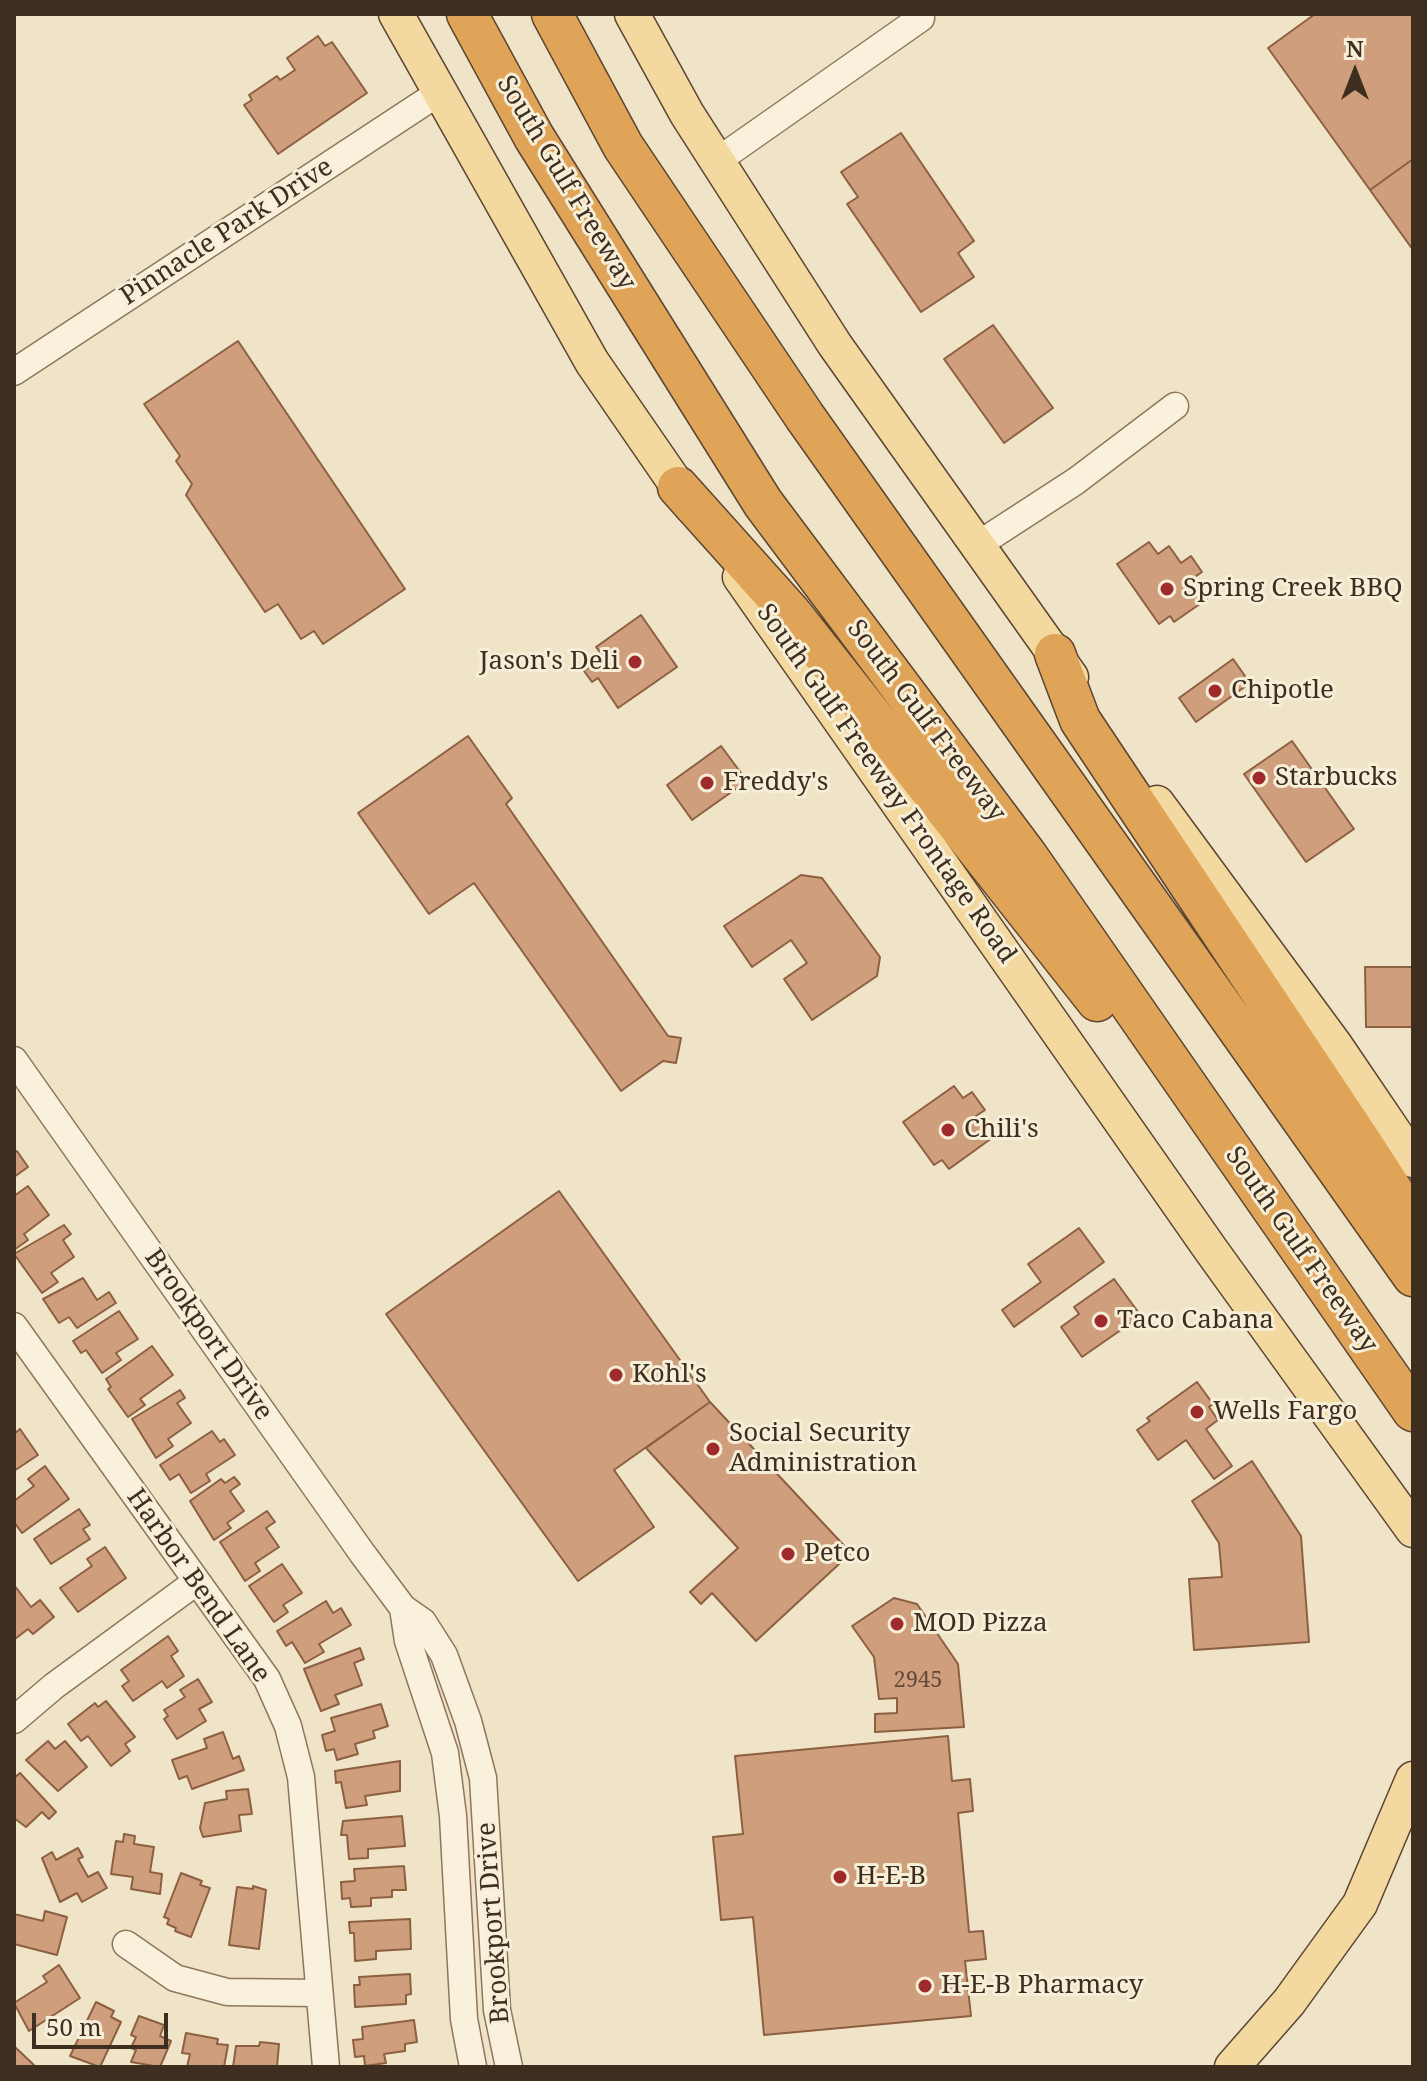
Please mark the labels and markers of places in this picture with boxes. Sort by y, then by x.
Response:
place label: Spring Creek BBQ [1183,573,1402,605]
marker: Spring Creek BBQ [1158,580,1176,598]
place label: Jason's Deli [479,646,619,678]
marker: Jason's Deli [626,653,644,671]
place label: Chipotle [1231,675,1334,707]
marker: Chipotle [1206,682,1224,700]
place label: Starbucks [1275,762,1397,794]
place label: Freddy's [723,767,829,799]
marker: Starbucks [1250,769,1268,787]
marker: Freddy's [698,774,716,792]
place label: Chili's [964,1114,1039,1146]
marker: Chili's [939,1121,957,1139]
place label: Taco Cabana [1117,1305,1274,1337]
marker: Taco Cabana [1092,1312,1110,1330]
place label: Kohl's [632,1359,707,1391]
marker: Kohl's [607,1366,625,1384]
place label: Wells Fargo [1213,1396,1357,1428]
marker: Wells Fargo [1188,1403,1206,1421]
place label: Social Security Administration [729,1418,917,1480]
marker: Social Security Administration [704,1440,722,1458]
place label: Petco [804,1538,871,1570]
marker: Petco [779,1545,797,1563]
place label: MOD Pizza [913,1608,1048,1640]
marker: MOD Pizza [888,1615,906,1633]
place label: H-E-B [856,1861,926,1893]
marker: H-E-B [831,1868,849,1886]
place label: H-E-B Pharmacy [941,1970,1143,2002]
marker: H-E-B Pharmacy [916,1977,934,1995]

